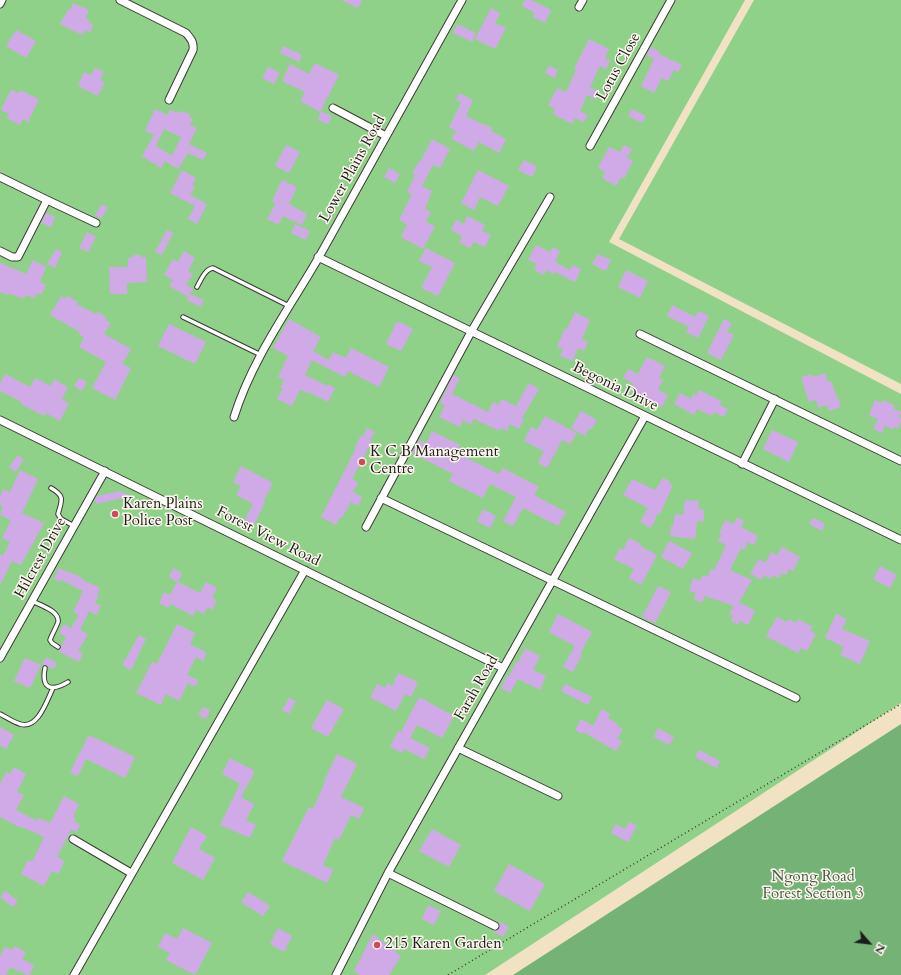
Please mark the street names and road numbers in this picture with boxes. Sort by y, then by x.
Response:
street label: Lotus Close [593,30,645,104]
street label: Lower Plains Road [316,112,390,226]
street label: Begonia Drive [569,359,661,415]
street label: Forest View Road [213,503,323,571]
street label: Hilcrest Drive [11,514,71,602]
street label: Farah Road [451,652,503,724]

